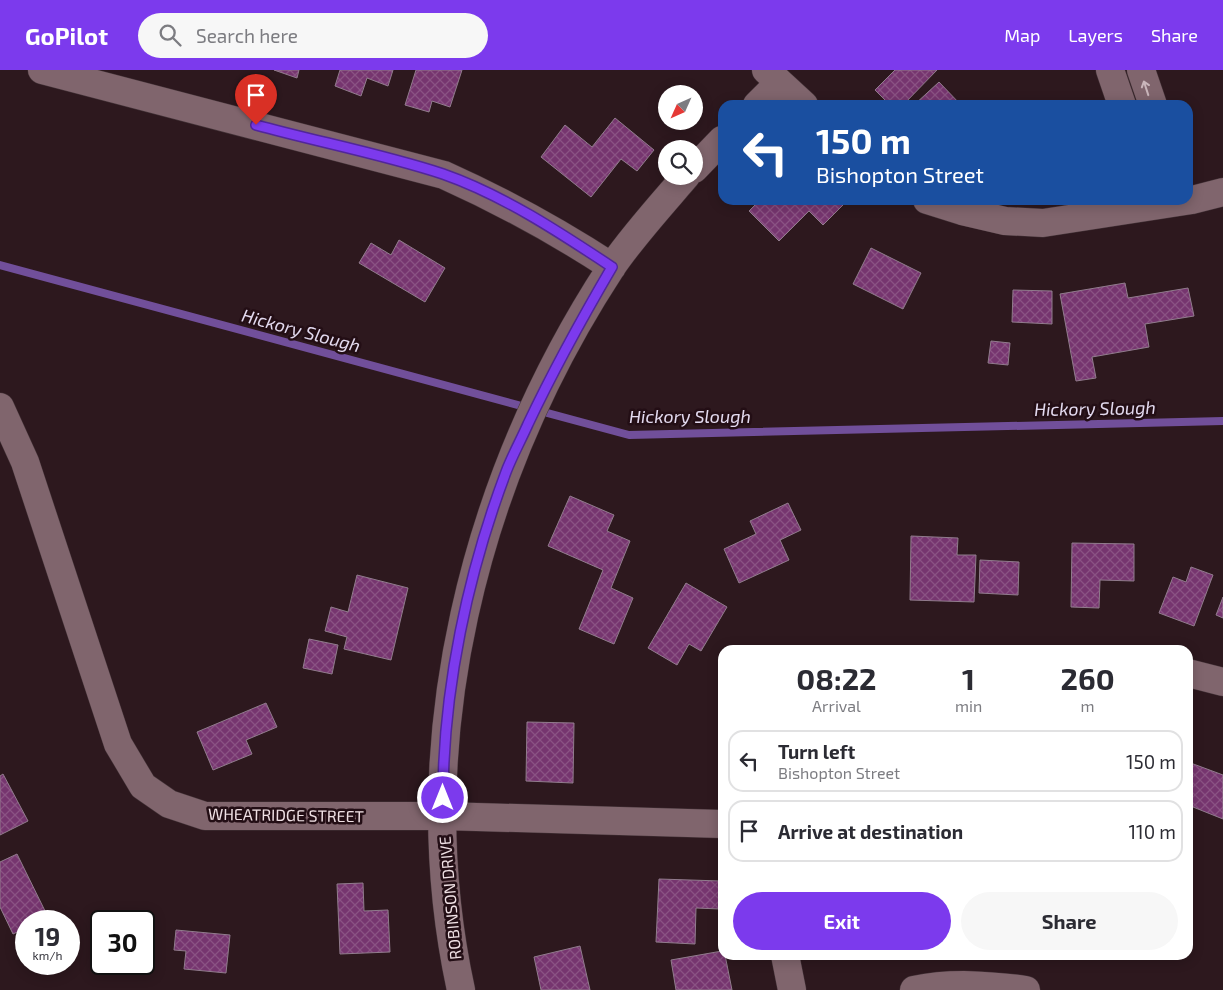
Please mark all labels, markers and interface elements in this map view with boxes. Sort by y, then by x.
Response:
search box [138,13,488,58]
text: GoPilot [25,21,108,50]
icon: search [156,21,184,49]
text: Search here [196,24,298,47]
text: Map [1004,24,1040,46]
text: Layers [1068,24,1123,46]
text: Share [1151,24,1198,46]
pin [235,74,277,125]
one-way arrow [1141,80,1150,96]
icon: arrive [242,81,270,109]
north arrow [658,85,702,130]
map controls [658,85,703,185]
text: 150 m [816,119,911,161]
icon: left [733,120,798,185]
button: search [658,140,703,185]
text: Bishopton Street [816,161,984,187]
water label: Hickory Slough [240,304,363,356]
water label: Hickory Slough [1034,396,1156,420]
water label: Hickory Slough [629,405,751,427]
text: 08:22 [796,660,877,696]
text: 1 [962,660,975,696]
text: 260 [1061,660,1115,696]
text: Arrival [812,696,861,715]
text: min [955,696,982,715]
text: m [1081,696,1095,715]
text: Turn left [778,740,855,763]
icon: left [735,747,763,775]
text: 150 m [1126,750,1176,773]
text: Bishopton Street [778,763,900,782]
position arrow [416,771,468,823]
street label: WHEATRIDGE STREET [208,804,364,825]
icon: arrive [735,817,763,845]
text: Arrive at destination [778,820,963,843]
text: 110 m [1129,820,1176,843]
street label: ROBINSON DRIVE [435,835,464,961]
button: Exit [733,892,951,950]
button: Share [961,892,1178,950]
speed limit sign: 30 [90,910,155,975]
text: 19 [35,921,60,951]
text: km/h [33,948,62,962]

